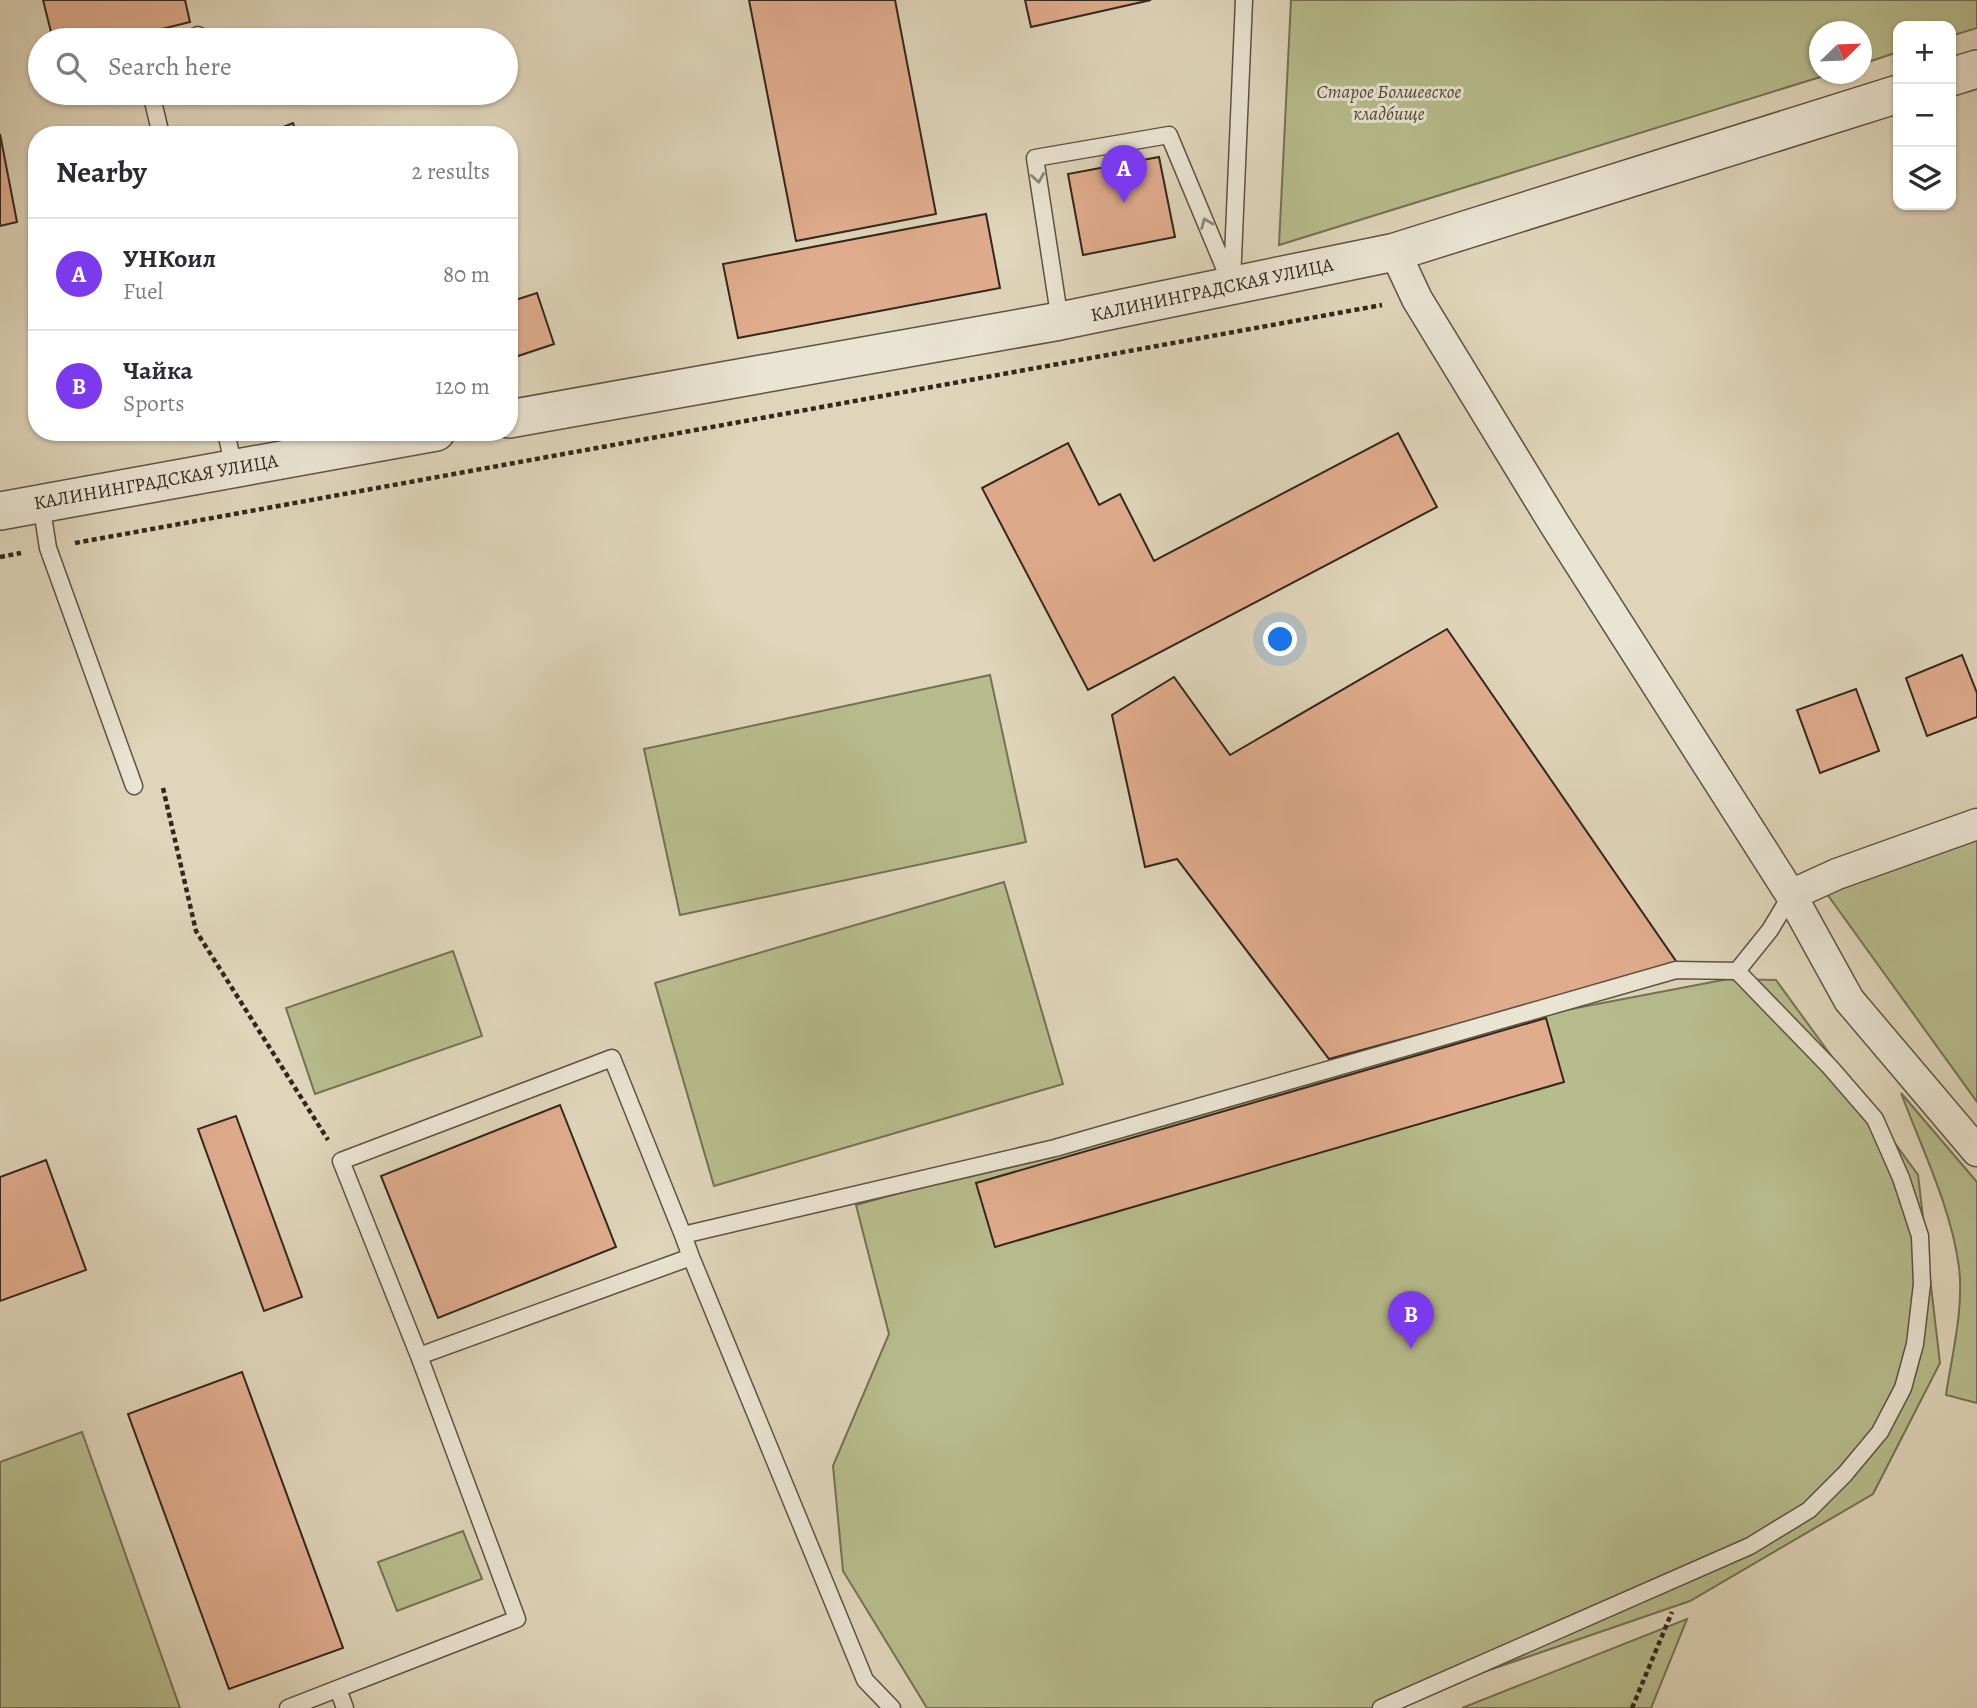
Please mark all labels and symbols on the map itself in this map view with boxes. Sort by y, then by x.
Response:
north arrow [1809,21,1872,84]
park label: Старое Болшевское кладбище [1317,79,1462,127]
pin: A [1101,145,1147,203]
one-way arrow [1030,172,1045,184]
one-way arrow [1200,218,1214,230]
street label: КАЛИНИНГРАДСКАЯ УЛИЦА [1088,251,1337,328]
street label: КАЛИНИНГРАДСКАЯ УЛИЦА [32,448,281,516]
your location [1263,622,1297,656]
pin: B [1388,1291,1434,1349]

